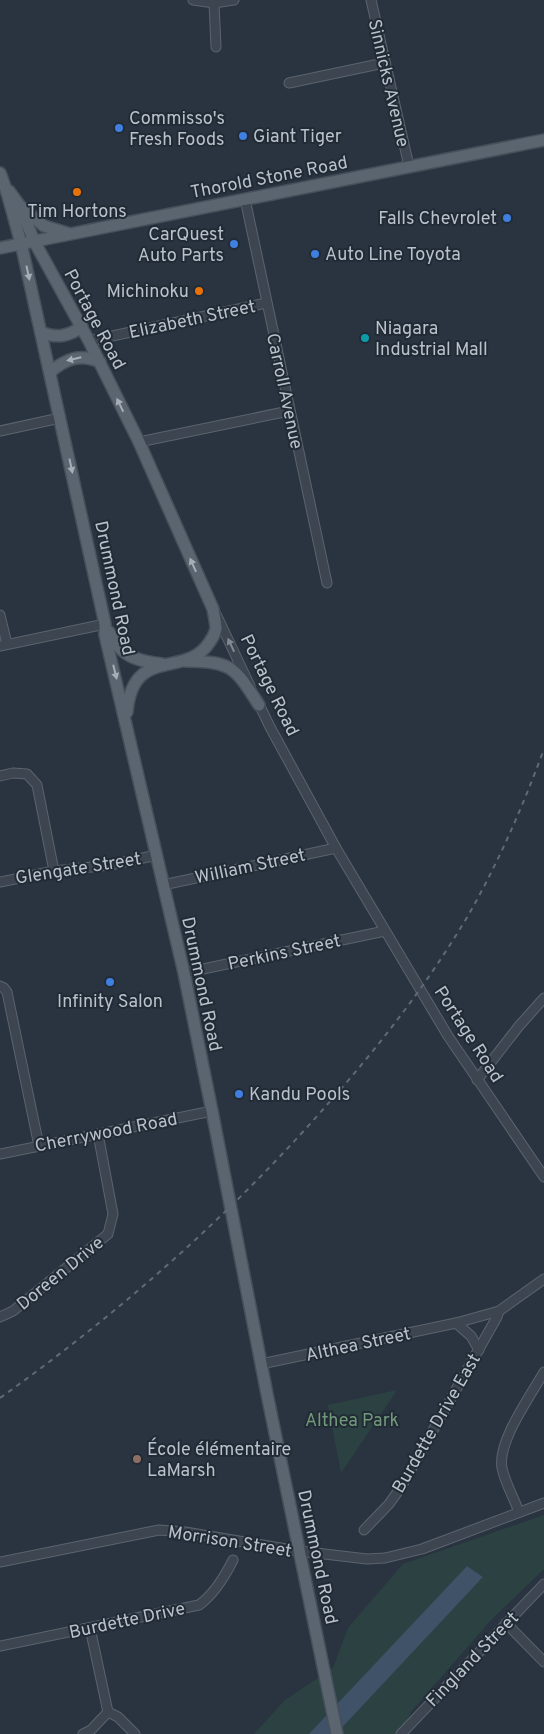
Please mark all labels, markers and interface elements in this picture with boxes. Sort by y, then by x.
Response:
street label: Sinnicks Avenue [362,17,413,150]
place label: Commisso's Fresh Foods [129,108,225,152]
marker: Commisso's Fresh Foods [113,122,125,134]
place label: Giant Tiger [253,126,342,149]
marker: Giant Tiger [237,130,249,142]
street label: Thorold Stone Road [189,152,350,205]
marker: Tim Hortons [71,186,83,198]
place label: Tim Hortons [27,201,127,224]
place label: Falls Chevrolet [378,208,497,231]
marker: Falls Chevrolet [501,212,513,224]
place label: CarQuest Auto Parts [138,224,224,268]
marker: CarQuest Auto Parts [228,238,240,250]
place label: Auto Line Toyota [325,244,461,267]
marker: Auto Line Toyota [309,248,321,260]
one-way arrow [24,265,32,280]
street label: Portage Road [58,265,130,374]
place label: Michinoku [106,281,189,304]
marker: Michinoku [193,285,205,297]
street label: Elizabeth Street [127,296,258,345]
place label: Niagara Industrial Mall [375,318,488,362]
street label: Carroll Avenue [260,331,307,451]
marker: Niagara Industrial Mall [359,332,371,344]
one-way arrow [66,355,81,363]
one-way arrow [116,398,124,412]
one-way arrow [67,459,75,474]
street label: Drummond Road [88,519,139,658]
one-way arrow [189,558,197,572]
street label: Portage Road [234,631,303,740]
one-way arrow [227,638,235,652]
one-way arrow [111,664,119,679]
street label: William Street [193,845,308,890]
street label: Glengate Street [14,848,143,891]
street label: Drummond Road [175,915,226,1054]
street label: Perkins Street [226,930,343,977]
marker: Infinity Salon [104,976,116,988]
street label: Portage Road [428,982,508,1087]
place label: Infinity Salon [57,991,163,1014]
place label: Kandu Pools [249,1084,350,1107]
marker: Kandu Pools [233,1088,245,1100]
street label: Cherrywood Road [33,1108,180,1159]
street label: Doreen Drive [13,1232,109,1316]
street label: Althea Street [304,1323,413,1368]
street label: Burdette Drive East [388,1350,487,1498]
park label: Althea Park [305,1410,399,1433]
place label: École élémentaire LaMarsh [147,1437,291,1483]
marker: École élémentaire LaMarsh [131,1453,143,1465]
street label: Drummond Road [291,1488,342,1627]
street label: Morrison Street [166,1521,293,1564]
street label: Burdette Drive [67,1598,187,1645]
street label: Fingland Street [422,1607,524,1713]

